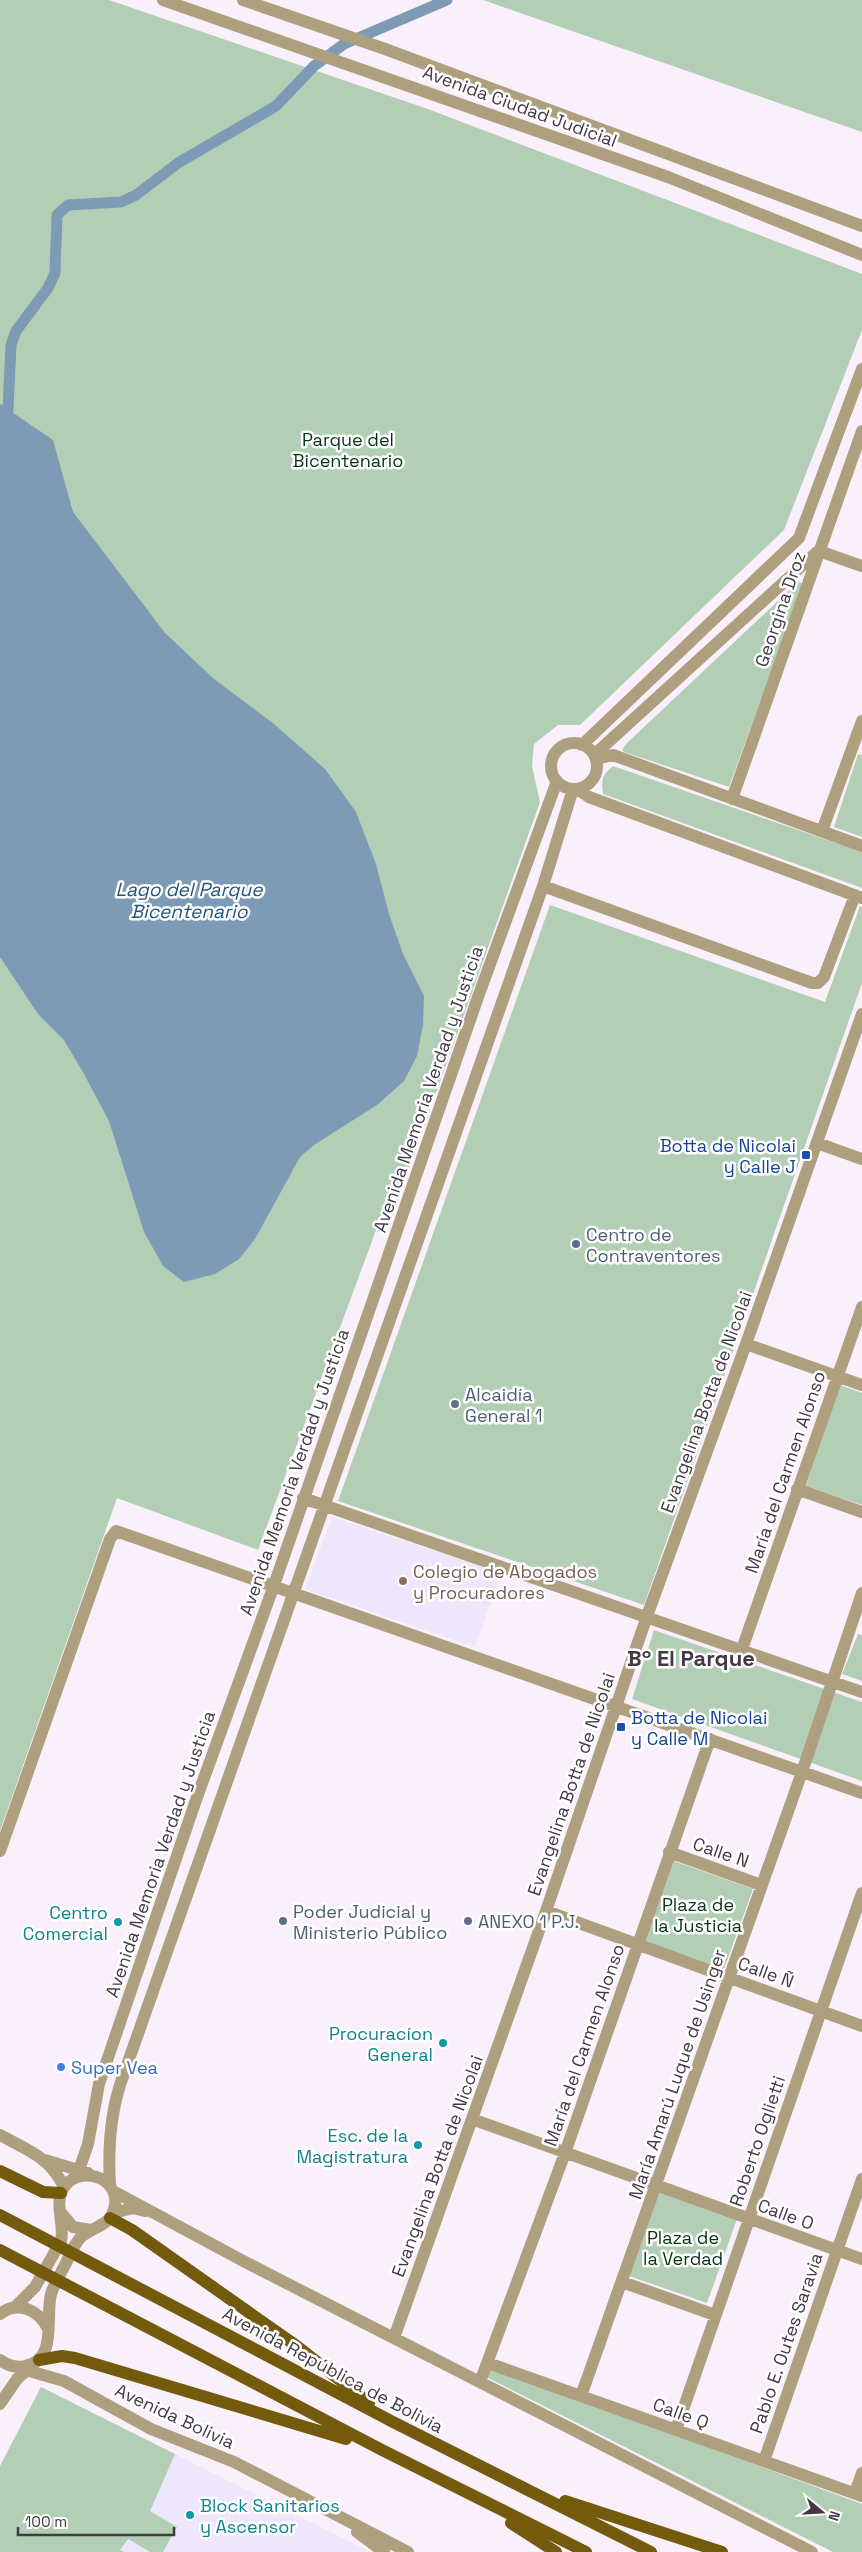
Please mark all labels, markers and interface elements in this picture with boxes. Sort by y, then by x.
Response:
street label: Avenida Ciudad Judicial [420,60,620,152]
park label: Parque del Bicentenario [293,428,403,472]
street label: Georgina Droz [749,548,811,670]
water label: Lago del Parque Bicentenario [116,877,263,924]
street label: Avenida Memoria Verdad y Justicia [368,943,488,1235]
place label: Botta de Nicolai y Calle J [660,1134,796,1178]
marker: Botta de Nicolai y Calle J [800,1149,812,1161]
place label: Centro de Contraventores [586,1223,721,1267]
marker: Centro de Contraventores [570,1238,582,1250]
street label: Evangelina Botta de Nicolai [655,1288,757,1516]
street label: Avenida Memoria Verdad y Justicia [234,1326,354,1618]
street label: María del Carmen Alonso [740,1368,830,1576]
place label: Alcaidía General 1 [465,1383,543,1427]
marker: Alcaidía General 1 [449,1398,461,1410]
place label: Colegio de Abogados y Procuradores [413,1560,597,1604]
marker: Colegio de Abogados y Procuradores [397,1575,409,1587]
district label: Bº El Parque [627,1644,755,1672]
street label: Evangelina Botta de Nicolai [522,1669,620,1899]
place label: Botta de Nicolai y Calle M [631,1706,767,1750]
street label: Avenida Memoria Verdad y Justicia [100,1708,220,2000]
marker: Botta de Nicolai y Calle M [615,1721,627,1733]
street label: Calle N [690,1832,752,1872]
park label: Plaza de la Justicia [654,1893,742,1937]
place label: Poder Judicial y Ministerio Público [293,1900,447,1944]
place label: Centro Comercial [23,1901,108,1945]
place label: ANEXO 1 P.J. [478,1910,579,1933]
marker: Poder Judicial y Ministerio Público [277,1915,289,1927]
marker: ANEXO 1 P.J. [462,1915,474,1927]
marker: Centro Comercial [112,1916,124,1928]
street label: María del Carmen Alonso [539,1941,629,2149]
street label: María Amarú Luque de Usinger [623,1946,731,2202]
street label: Calle Ñ [735,1951,797,1993]
place label: Procuracíon General [329,2022,433,2066]
marker: Procuracíon General [437,2037,449,2049]
street label: Evangelina Botta de Nicolai [386,2052,488,2280]
place label: Super Vea [71,2056,158,2079]
marker: Super Vea [55,2061,67,2073]
street label: Roberto Oglietti [724,2073,790,2209]
place label: Esc. de la Magistratura [296,2124,408,2168]
marker: Esc. de la Magistratura [412,2139,424,2151]
street label: Calle O [755,2193,817,2235]
park label: Plaza de la Verdad [643,2226,723,2270]
street label: Pablo E. Outes Saravia [744,2250,828,2436]
street label: Avenida República de Bolivia [219,2302,447,2438]
street label: Avenida Bolivia [112,2378,238,2454]
street label: Calle Q [650,2392,712,2434]
north arrow [797,2487,847,2537]
place label: Block Sanitarios y Ascensor [200,2494,340,2538]
scale bar [18,2504,174,2536]
marker: Block Sanitarios y Ascensor [184,2509,196,2521]
text: N [824,2509,844,2523]
text: 100 m [25,2512,67,2531]

